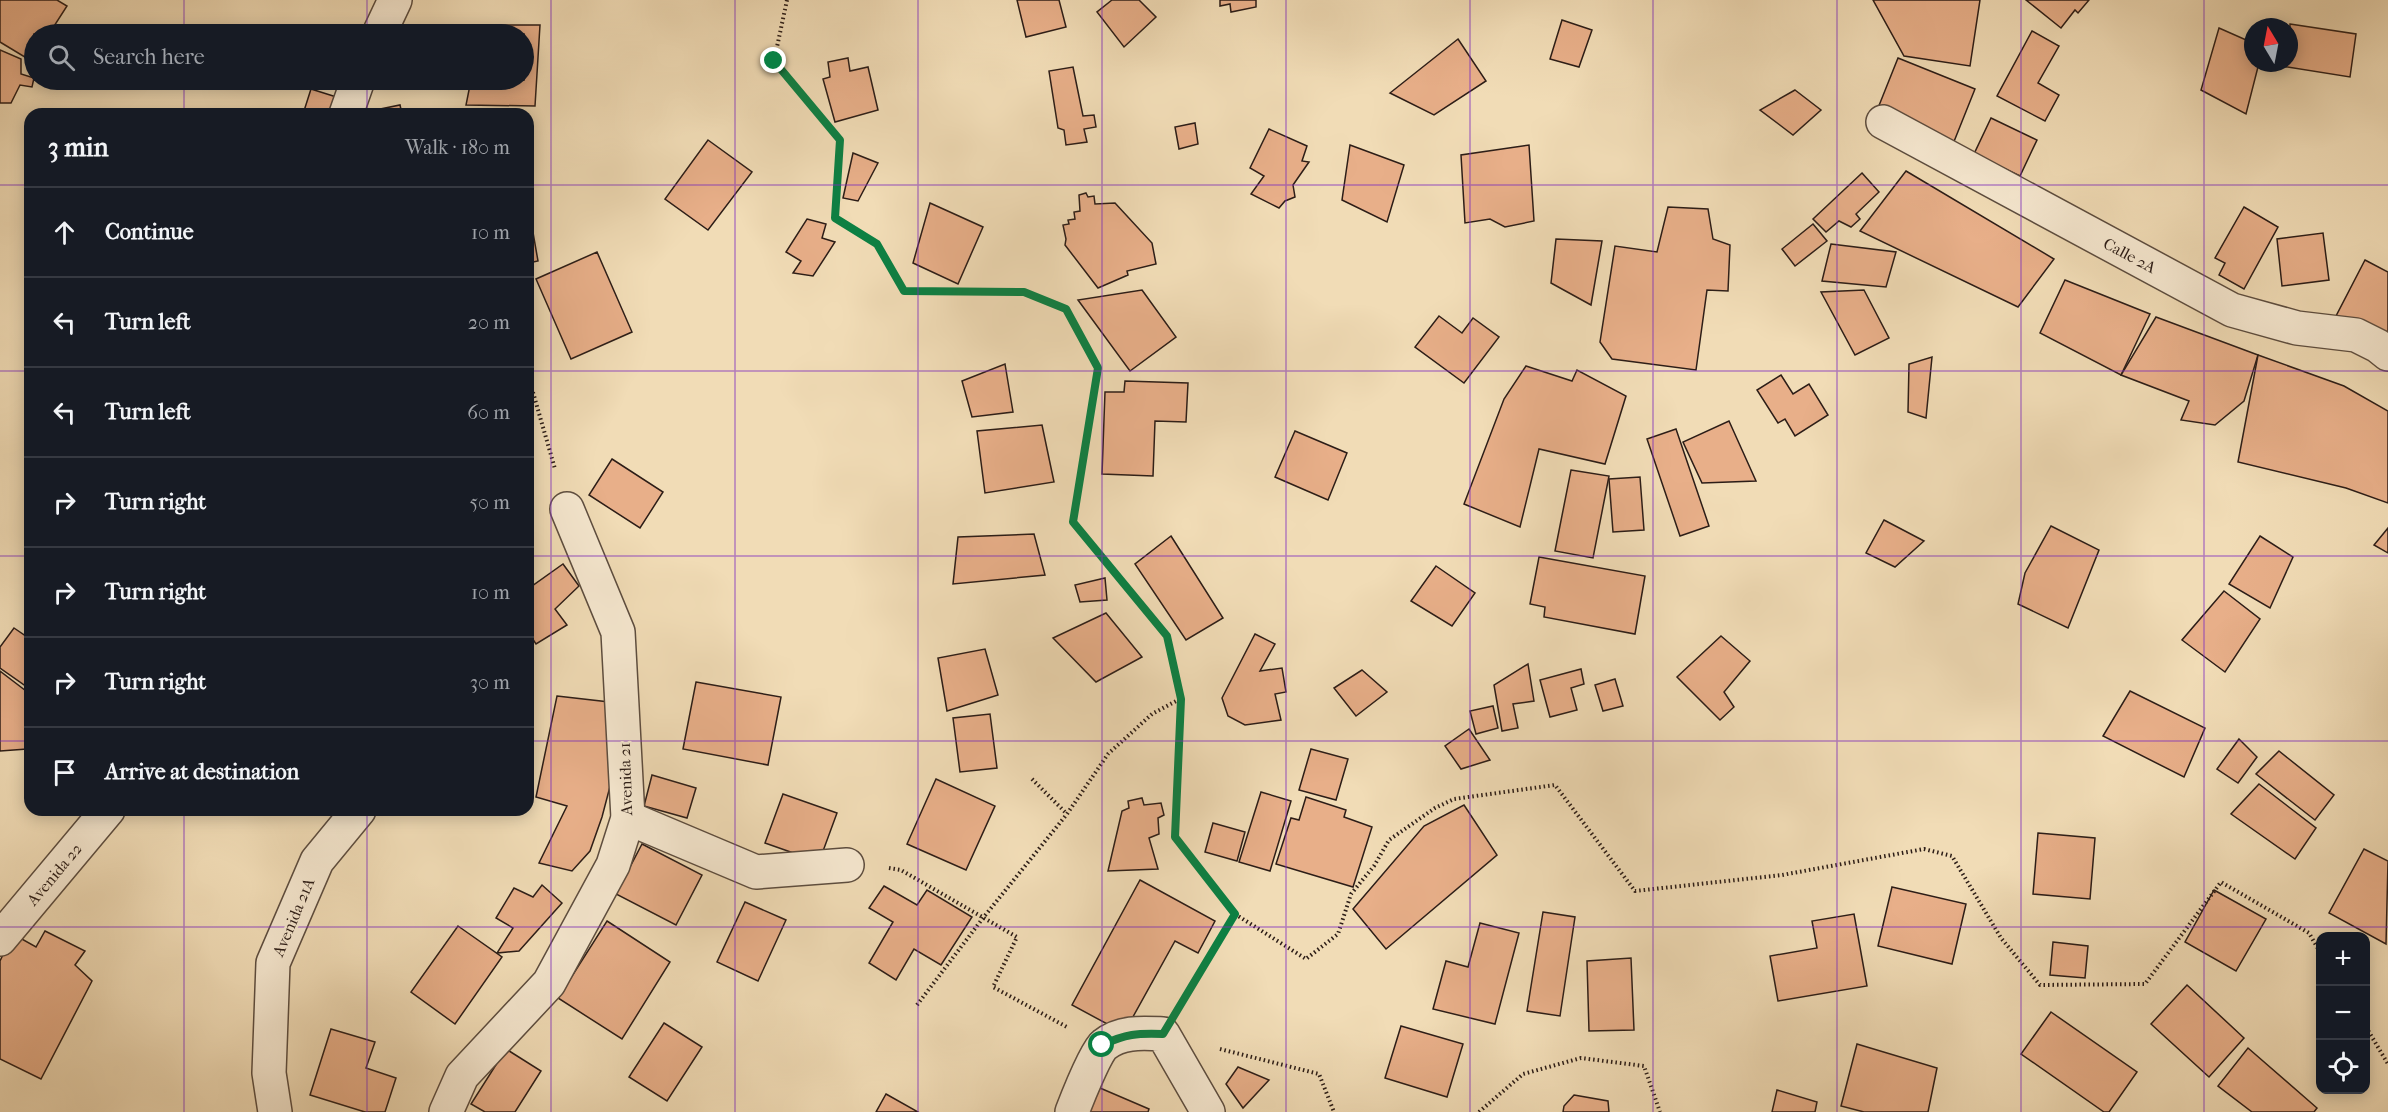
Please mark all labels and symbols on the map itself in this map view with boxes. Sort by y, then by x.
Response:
north arrow [2244,18,2298,72]
route end [760,47,786,73]
street label: Calle 2A [2100,234,2160,277]
street label: Avenida 21 [615,742,636,817]
street label: Avenida 22 [22,839,86,910]
street label: Avenida 21A [268,875,319,960]
route start [1088,1031,1114,1057]

